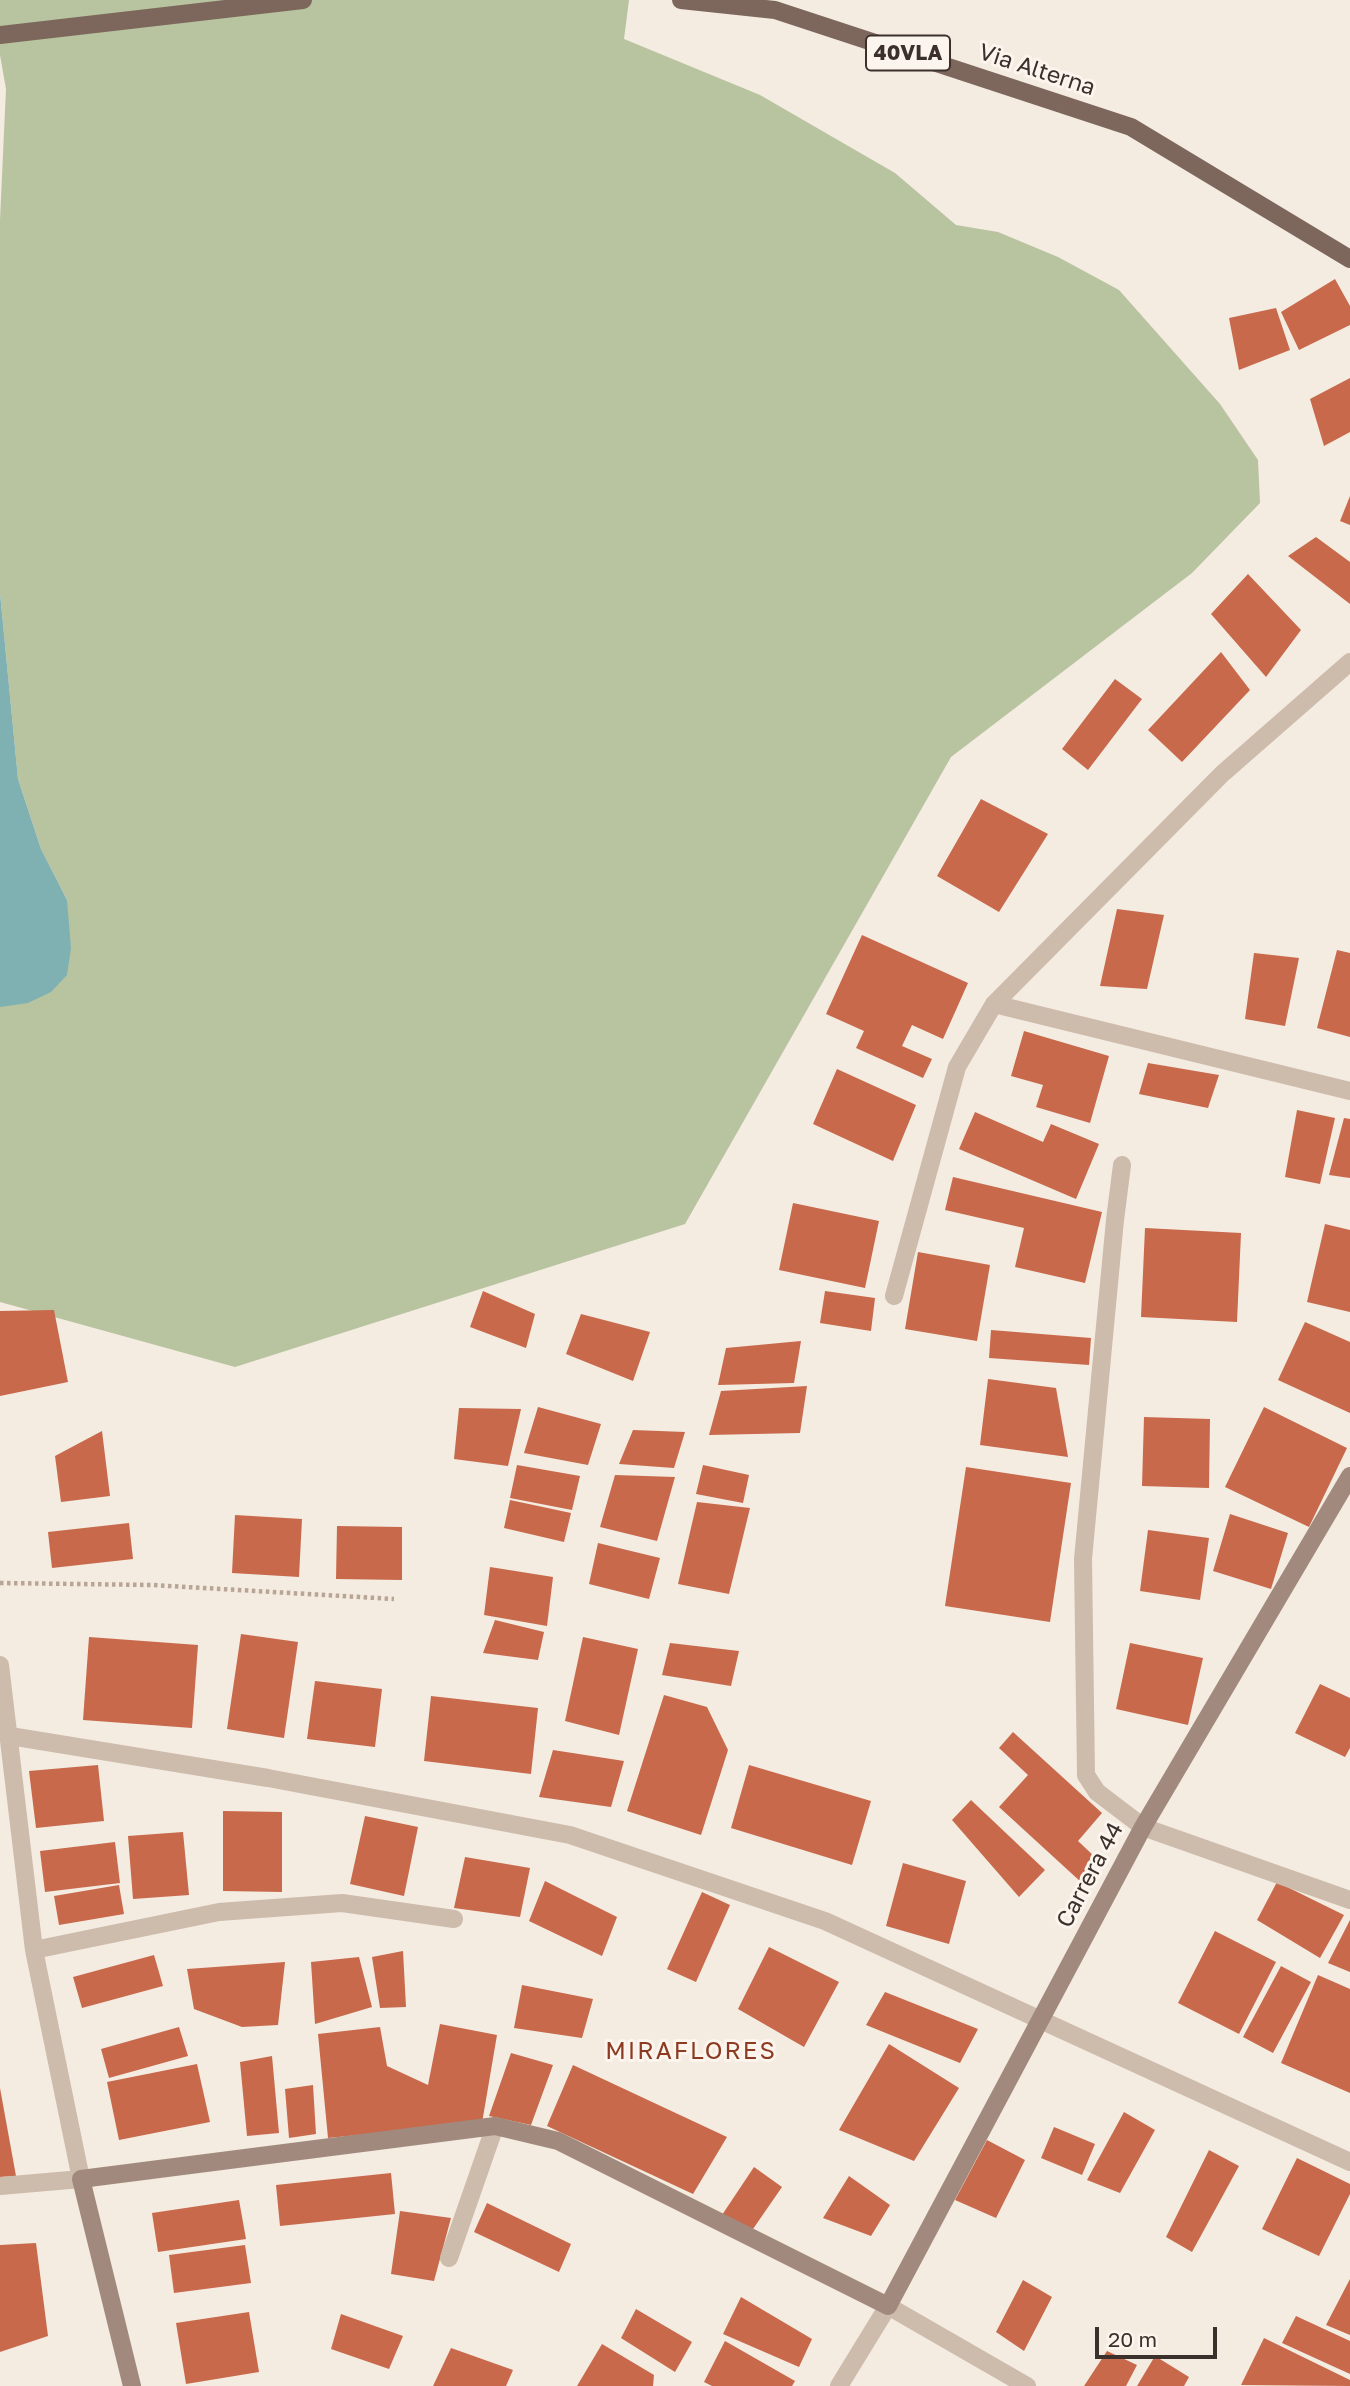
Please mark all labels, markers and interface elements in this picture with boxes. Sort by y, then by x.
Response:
road number: 40VLA [866,36,950,70]
street label: Via Alterna [975,38,1099,102]
street label: Carrera 44 [1051,1818,1129,1932]
district label: MIRAFLORES [606,2037,776,2065]
scale bar [1098,2312,1220,2356]
text: 20 m [1108,2326,1157,2352]

